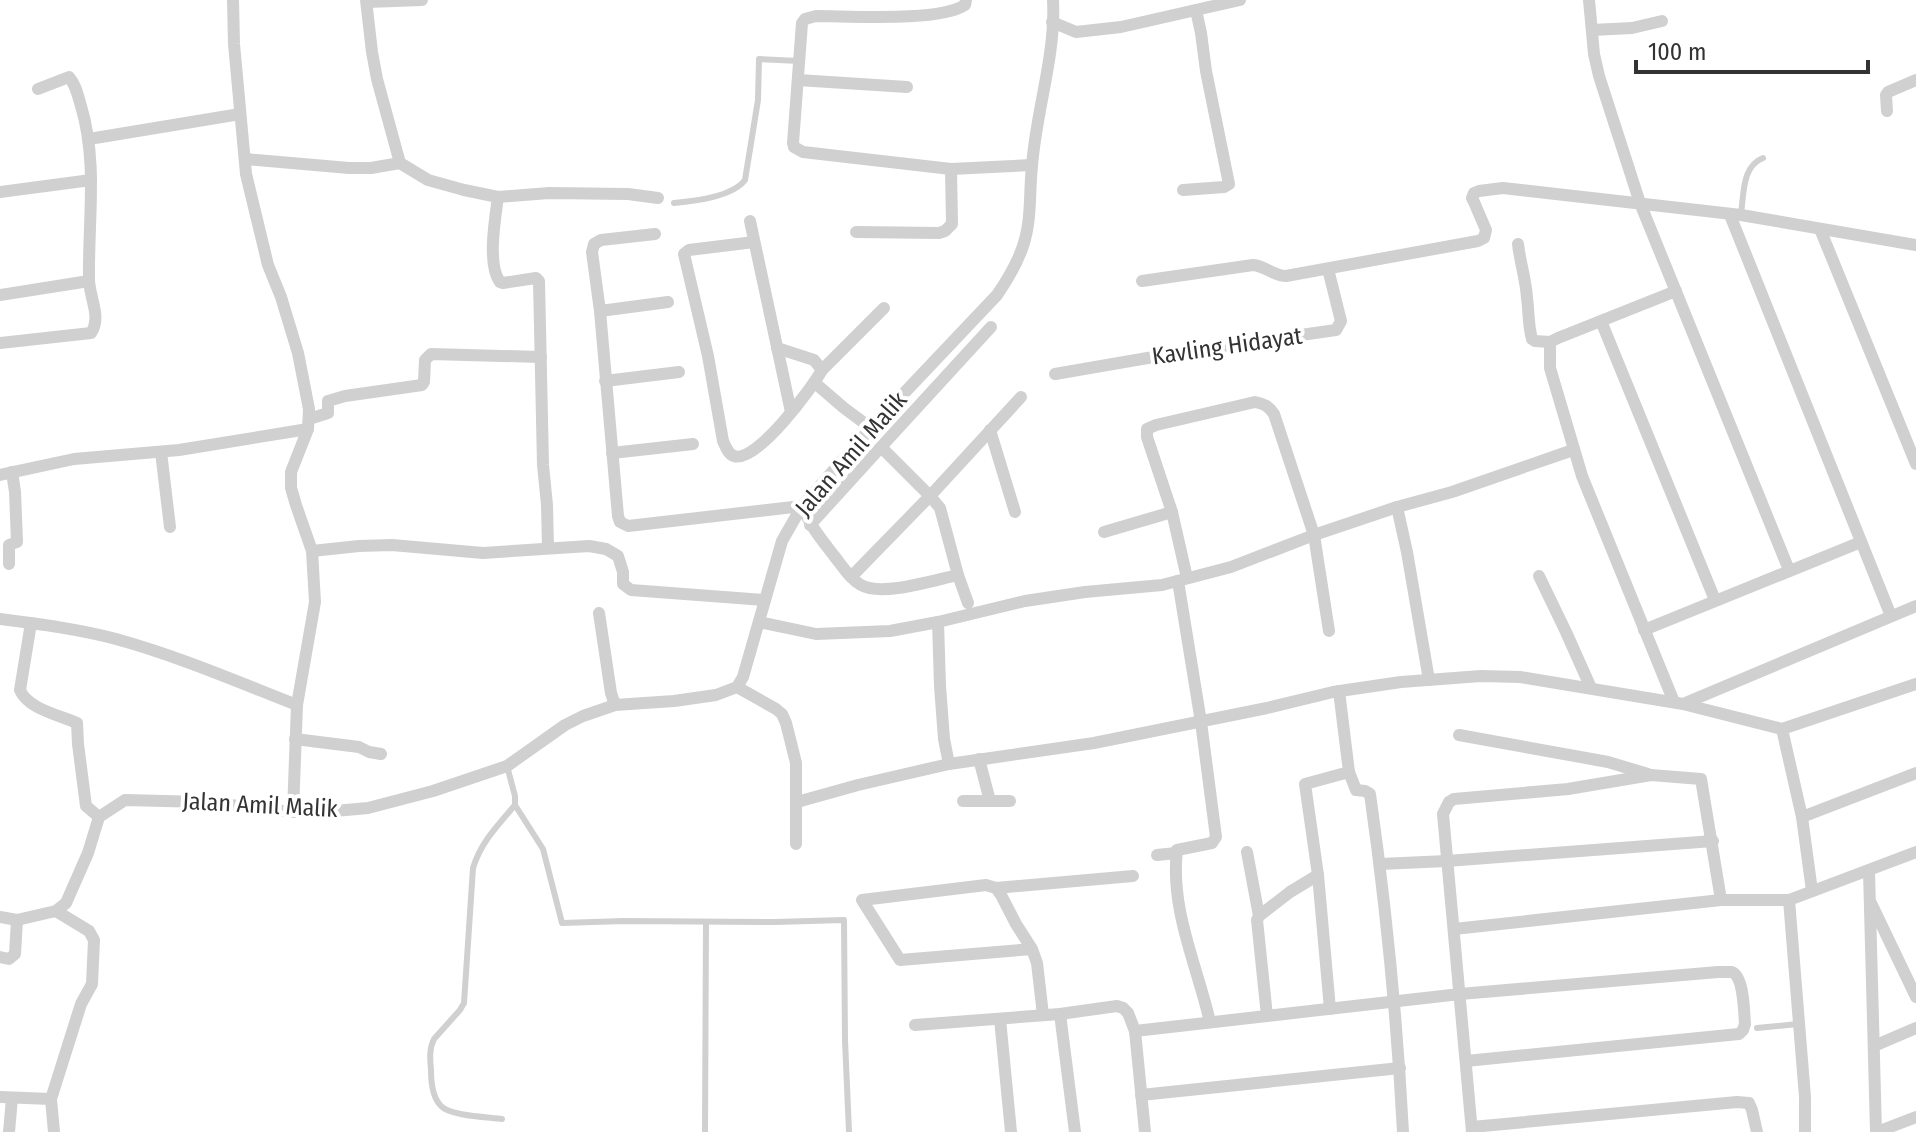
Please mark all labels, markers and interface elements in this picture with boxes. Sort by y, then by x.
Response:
scale bar [1636,24,1868,74]
text: 100 m [1648,38,1706,66]
street label: Kavling Hidayat [1150,322,1304,370]
street label: Jalan Amil Malik [789,385,913,522]
street label: Jalan Amil Malik [182,787,339,823]

